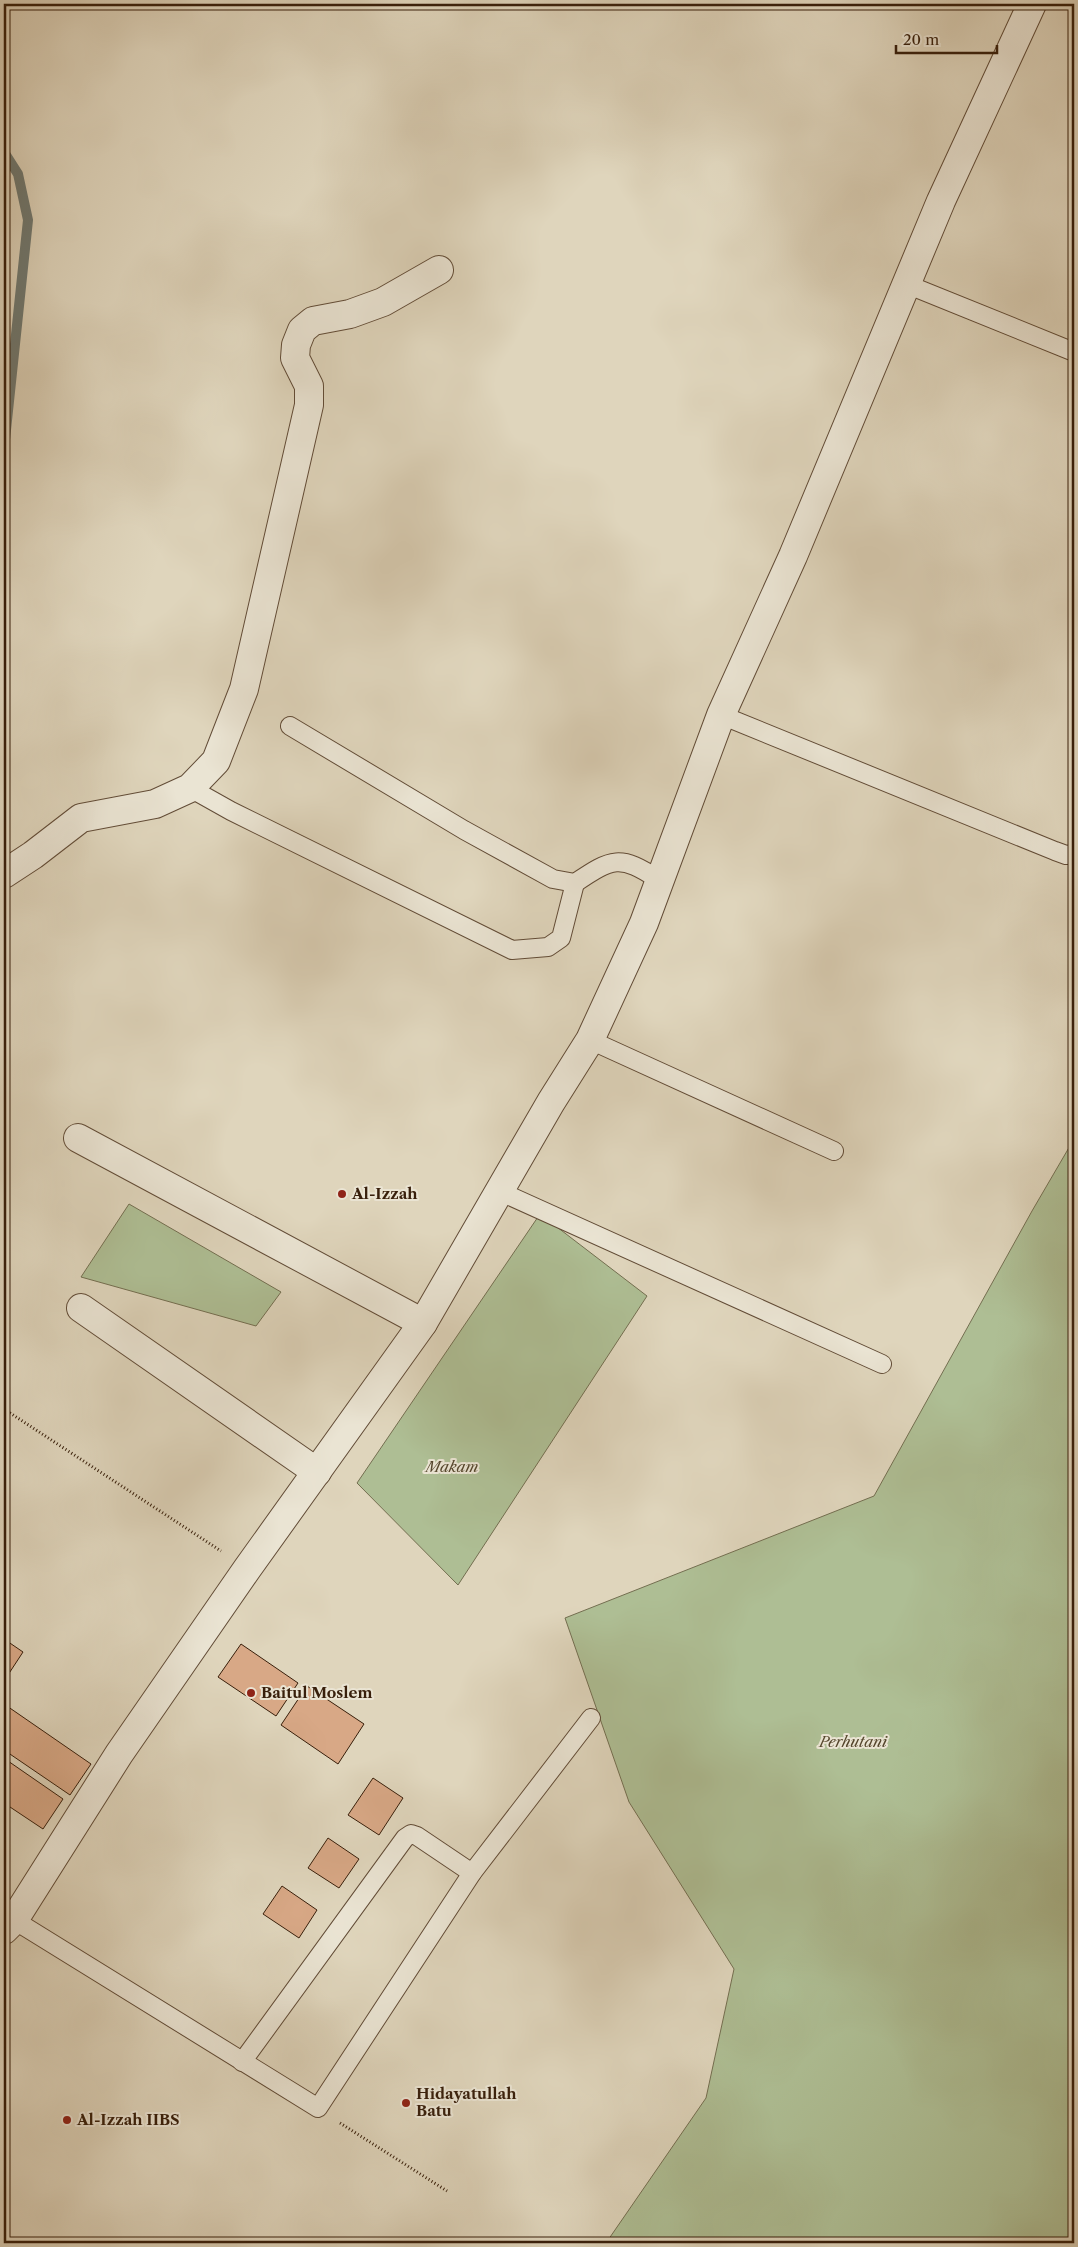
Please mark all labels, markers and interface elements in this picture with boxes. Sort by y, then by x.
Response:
scale bar [896,22,997,54]
text: 20 m [903,30,939,49]
place label: Al-Izzah [351,1184,418,1203]
marker: Al-Izzah [336,1188,348,1200]
park label: Makam [424,1457,478,1476]
place label: Baitul Moslem [261,1683,373,1702]
marker: Baitul Moslem [245,1687,257,1699]
park label: Perhutani [818,1732,888,1751]
place label: Hidayatullah Batu [416,2084,517,2120]
marker: Hidayatullah Batu [400,2097,412,2109]
place label: Al-Izzah IIBS [76,2110,180,2129]
marker: Al-Izzah IIBS [61,2114,73,2126]

